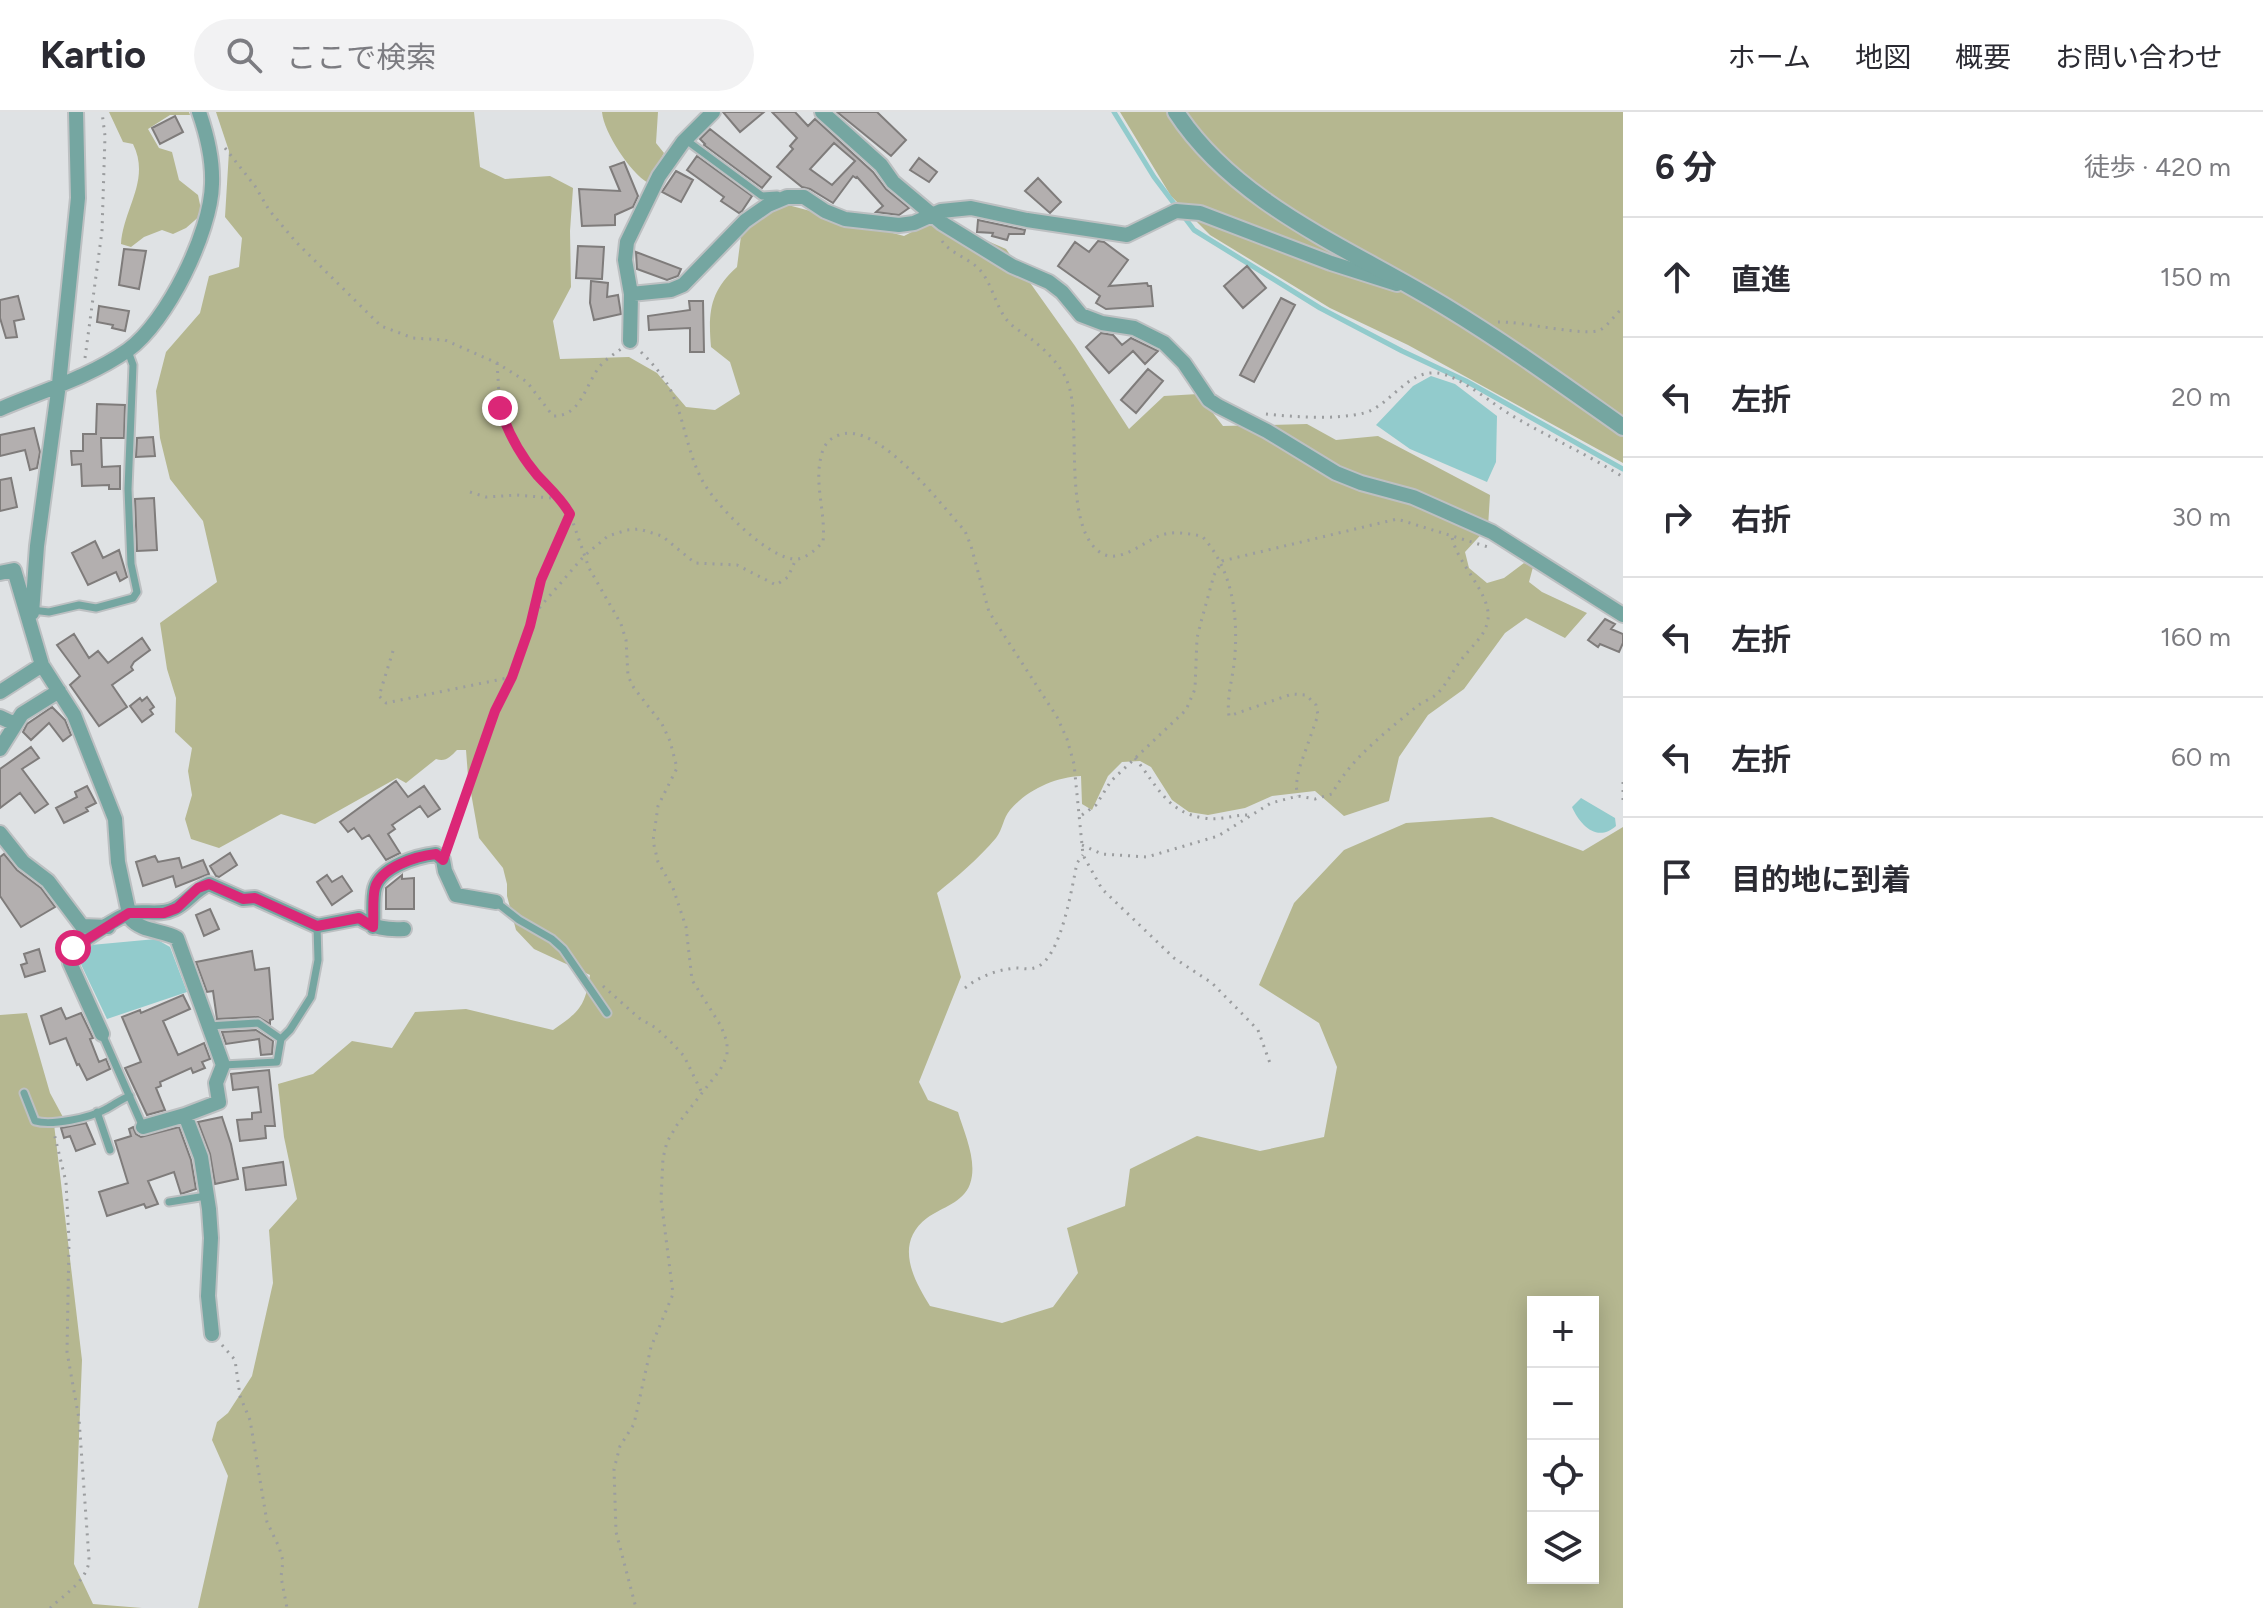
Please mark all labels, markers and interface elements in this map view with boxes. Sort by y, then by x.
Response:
search box [194,19,754,91]
text: Kartio [40,32,146,78]
icon: search [222,33,266,77]
text: ここで検索 [286,39,436,76]
text: ホーム [1728,40,1811,74]
text: 地図 [1855,40,1911,74]
text: 概要 [1955,40,2011,74]
text: お問い合わせ [2055,40,2223,74]
text: 6 分 [1655,147,1717,188]
text: 徒歩 · 420 m [2084,151,2231,183]
icon: ahead [1655,255,1699,299]
text: 直進 [1731,261,1791,298]
text: 150 m [2160,261,2231,293]
icon: left [1655,375,1699,419]
text: 左折 [1731,381,1791,418]
text: 20 m [2171,381,2231,413]
route end [482,390,518,426]
icon: right [1655,495,1699,539]
text: 右折 [1731,501,1791,538]
text: 30 m [2172,501,2231,533]
icon: left [1655,615,1699,659]
text: 左折 [1731,621,1791,658]
text: 160 m [2160,621,2231,653]
icon: left [1655,735,1699,779]
text: 左折 [1731,741,1791,778]
text: 60 m [2171,741,2231,773]
icon: arrive [1655,855,1699,899]
text: 目的地に到着 [1731,861,1911,898]
route start [55,930,91,966]
map controls [1527,1296,1599,1584]
button: + [1527,1296,1599,1368]
button: − [1527,1368,1599,1440]
button: locate [1527,1440,1599,1512]
button: layers [1527,1512,1599,1584]

